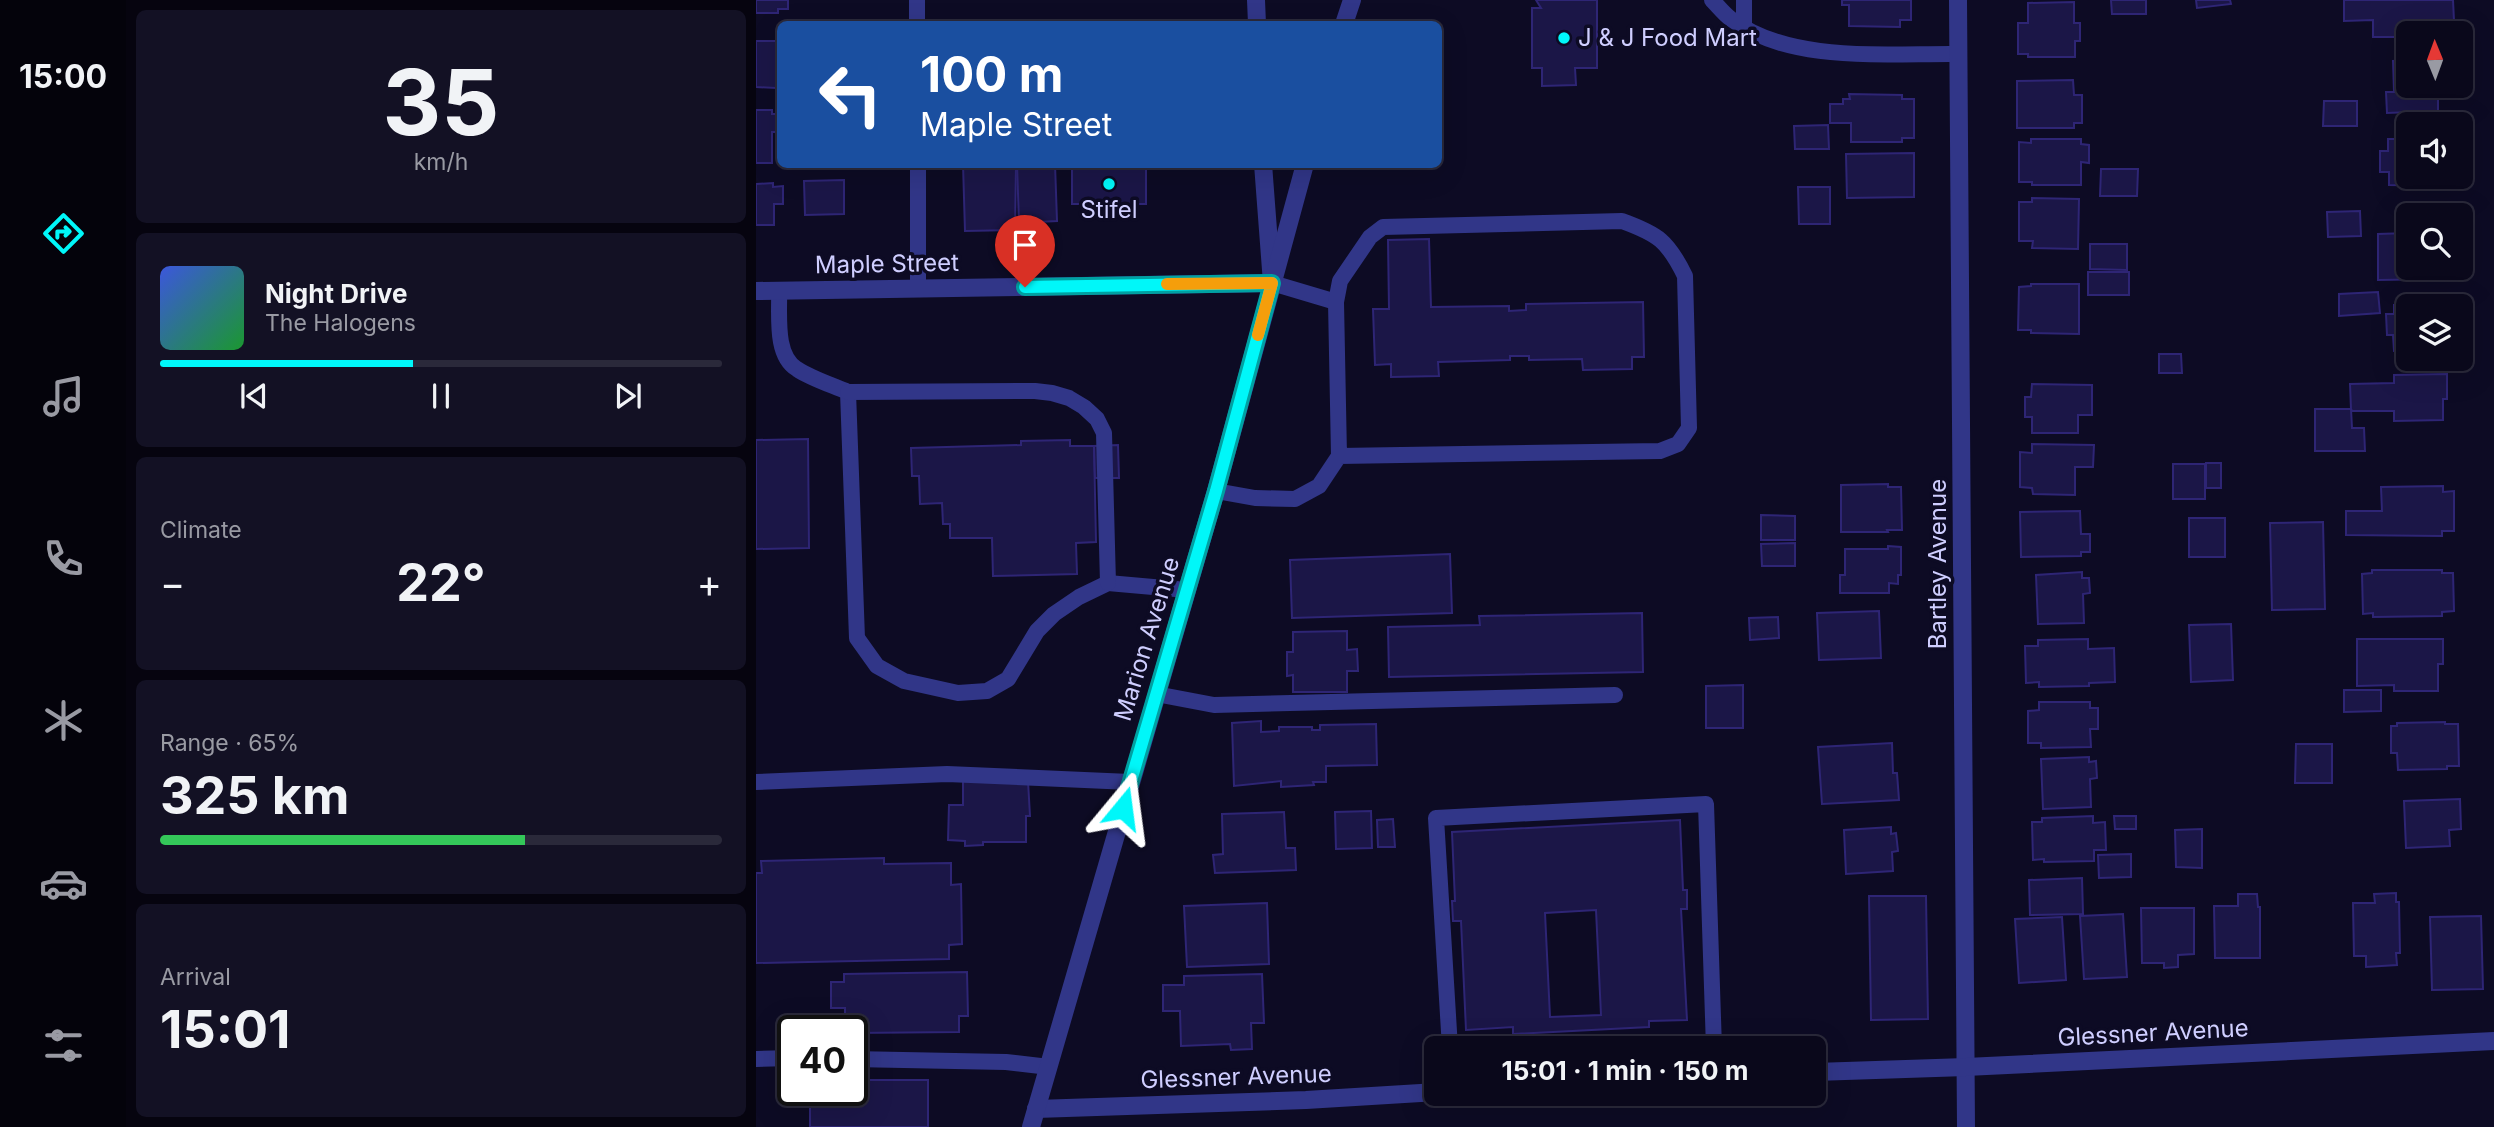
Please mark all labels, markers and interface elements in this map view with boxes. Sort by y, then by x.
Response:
north arrow [2396,21,2473,98]
map controls [2396,21,2473,371]
place label: J & J Food Mart [1578,23,1757,52]
marker: J & J Food Mart [1556,30,1572,46]
text: 100 m [920,45,1064,104]
text: 35 [383,47,499,157]
icon: left [805,49,896,140]
text: 15:00 [19,57,107,96]
text: Maple Street [920,105,1112,144]
button: sound [2396,112,2473,189]
text: km/h [414,148,468,176]
marker: Stifel [1101,176,1117,192]
place label: Stifel [1080,195,1138,224]
button: search [2396,203,2473,280]
icon: directions [39,209,88,258]
pin [995,215,1055,287]
icon: arrive [1006,226,1044,264]
street label: Maple Street [815,248,959,279]
text: Night Drive [265,278,407,309]
button: layers [2396,294,2473,371]
text: The Halogens [265,309,416,337]
icon: music [39,372,88,421]
icon: previous [235,377,273,415]
icon: pause [422,377,460,415]
icon: next [609,377,647,415]
street label: Bartley Avenue [1923,479,1952,649]
text: Climate [160,516,242,544]
icon: phone [39,534,88,583]
text: 22° [396,551,486,614]
street label: Marion Avenue [1108,553,1185,724]
text: − [160,560,185,606]
text: + [697,560,722,606]
icon: climate [39,696,88,745]
text: Range · 65% [160,729,299,757]
text: 325 km [160,764,350,827]
position arrow [1086,771,1160,845]
icon: car [39,859,88,908]
text: Arrival [160,963,231,991]
text: 15:01 [160,998,291,1061]
street label: Glessner Avenue [2057,1013,2249,1052]
speed limit sign: 40 [777,1015,868,1106]
icon: filters [39,1021,88,1070]
text: 15:01 · 1 min · 150 m [1502,1055,1748,1086]
street label: Glessner Avenue [1140,1059,1332,1094]

